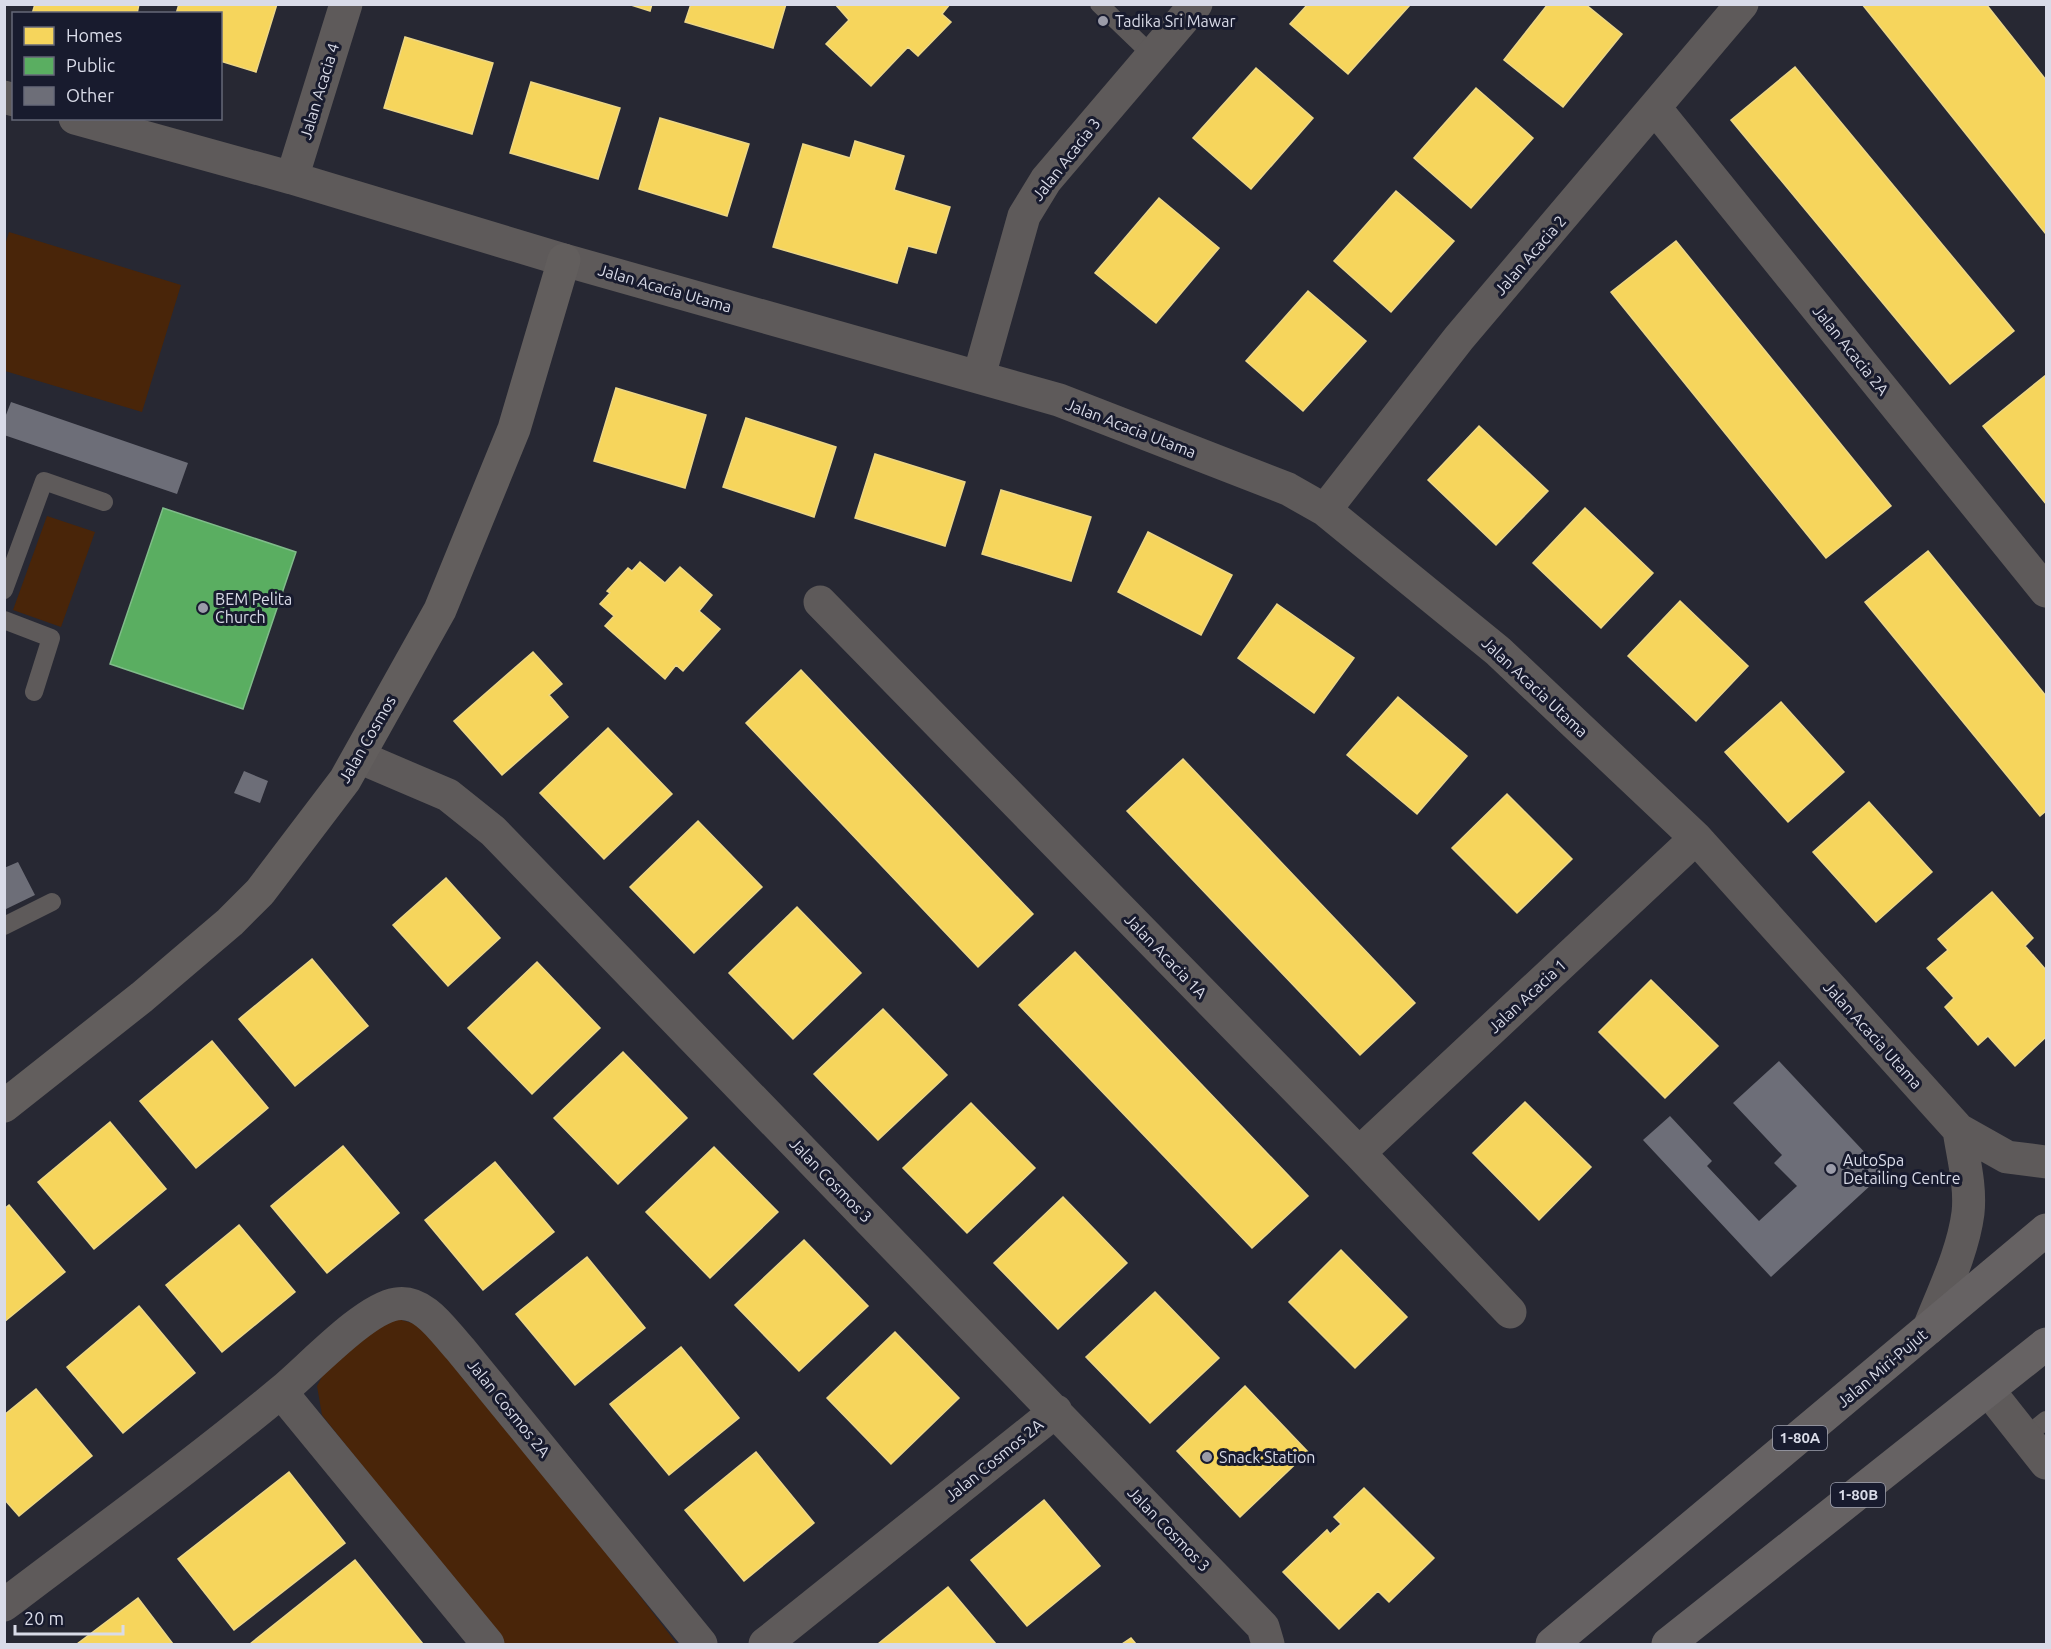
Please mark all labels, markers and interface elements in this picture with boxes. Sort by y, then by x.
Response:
legend [12,12,222,120]
place label: Tadika Sri Mawar [1115,12,1236,30]
marker: Tadika Sri Mawar [1096,14,1110,28]
text: Homes [66,25,123,45]
street label: Jalan Acacia 4 [296,41,342,141]
text: Public [66,55,115,75]
text: Other [66,85,114,105]
street label: Jalan Acacia 3 [1028,114,1104,204]
street label: Jalan Acacia 2 [1491,212,1569,298]
street label: Jalan Acacia Utama [596,260,734,316]
street label: Jalan Acacia 2A [1809,302,1893,399]
street label: Jalan Acacia Utama [1063,395,1199,461]
place label: BEM Pelita Church [215,590,292,626]
marker: BEM Pelita Church [196,601,210,615]
street label: Jalan Acacia Utama [1478,633,1592,741]
street label: Jalan Cosmos [335,692,399,786]
street label: Jalan Acacia 1A [1121,910,1211,1002]
street label: Jalan Acacia 1 [1484,955,1570,1037]
street label: Jalan Acacia Utama [1820,978,1926,1092]
street label: Jalan Cosmos 3 [786,1134,876,1226]
place label: AutoSpa Detailing Centre [1843,1151,1961,1187]
marker: AutoSpa Detailing Centre [1824,1162,1838,1176]
street label: Jalan Miri-Pujut [1833,1325,1931,1411]
street label: Jalan Cosmos 2A [464,1355,554,1461]
street label: Jalan Cosmos 2A [941,1415,1047,1505]
road number: 1-80A [1773,1426,1827,1450]
place label: Snack Station [1219,1448,1315,1466]
marker: Snack Station [1200,1450,1214,1464]
street label: Jalan Cosmos 3 [1124,1483,1214,1575]
road number: 1-80B [1831,1483,1885,1507]
scale bar [15,1598,123,1636]
text: 20 m [24,1608,64,1628]

